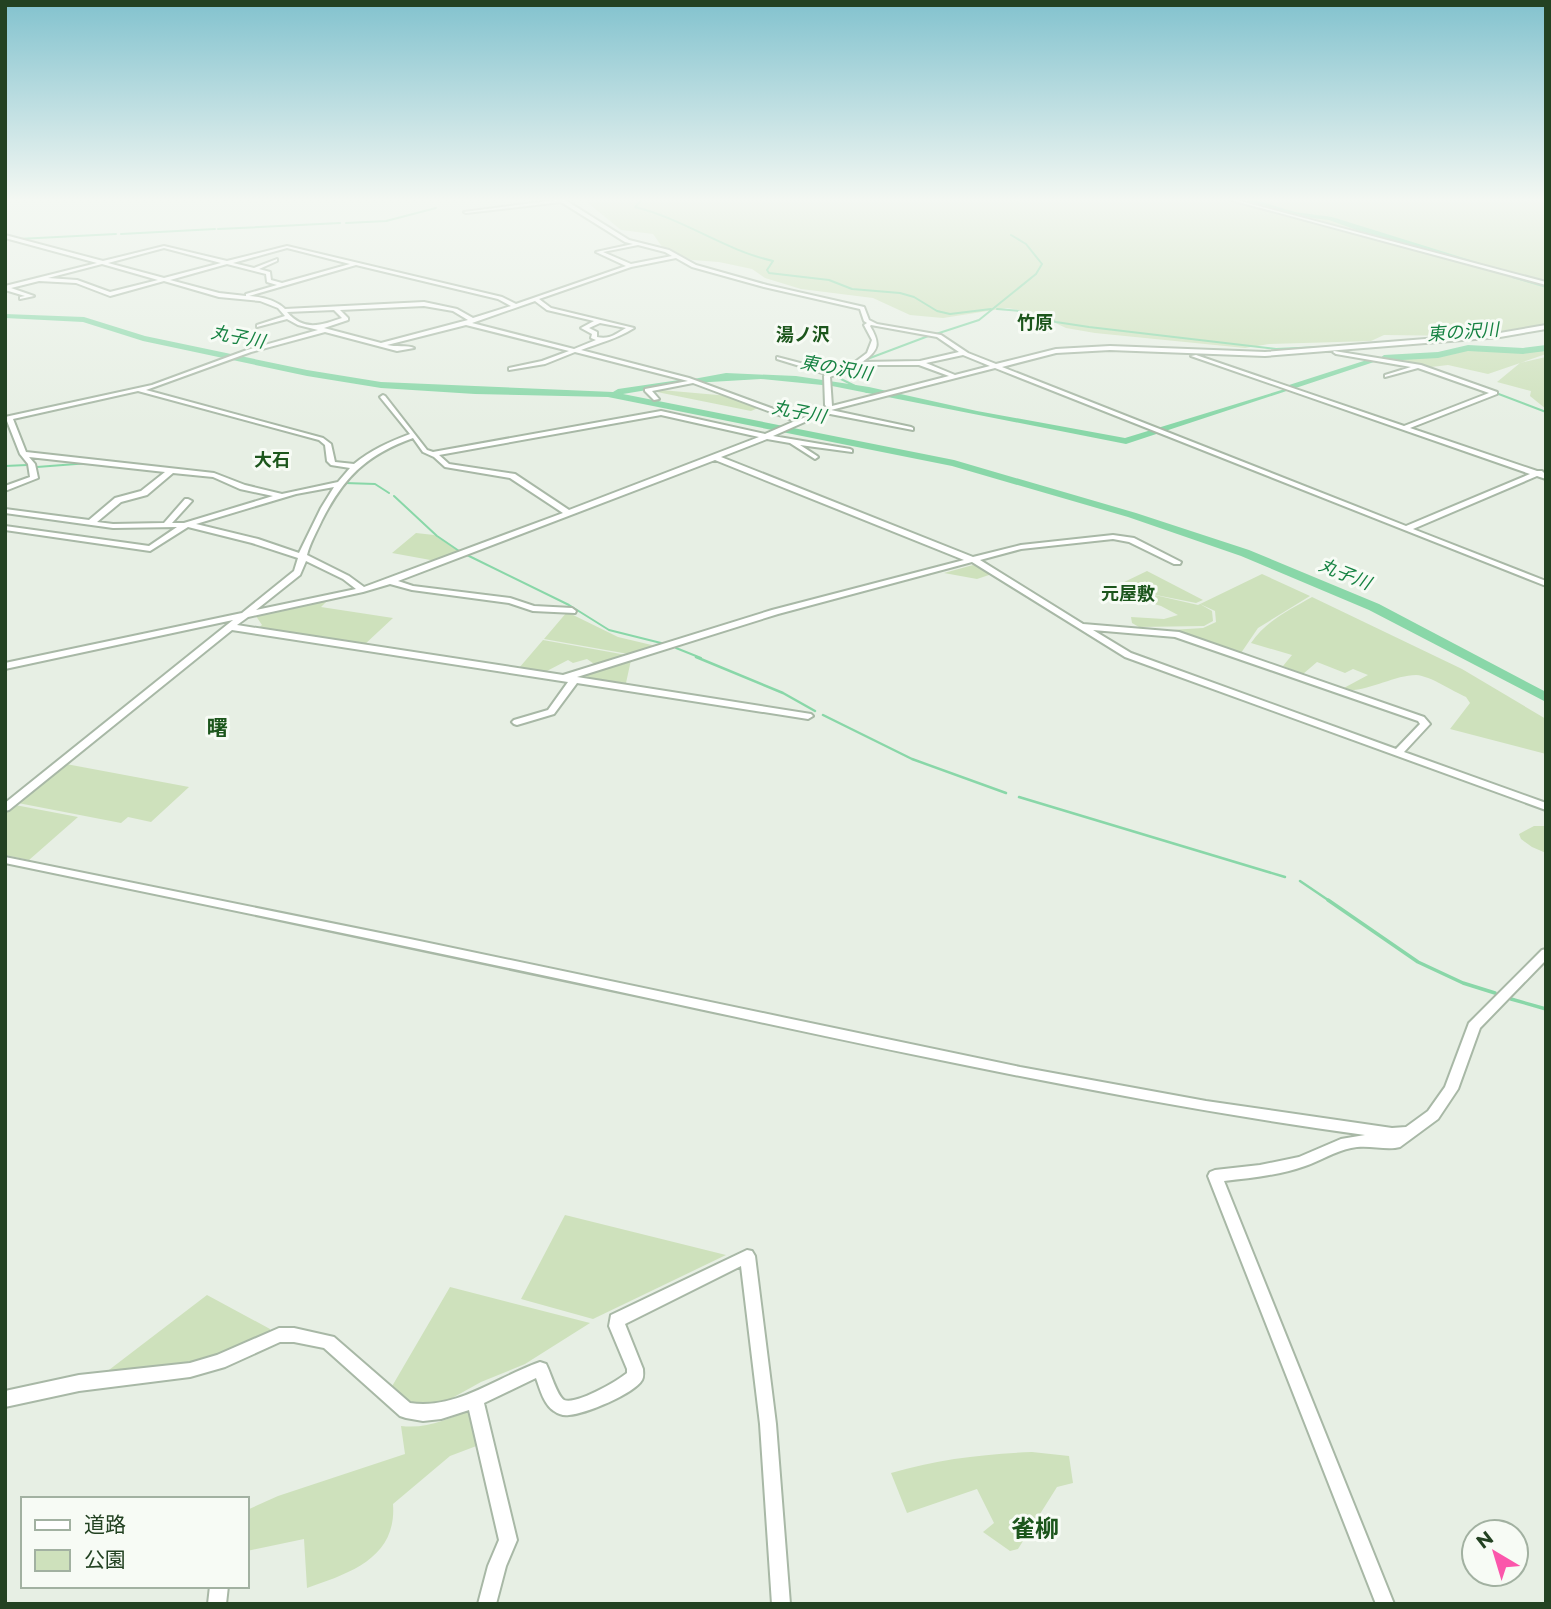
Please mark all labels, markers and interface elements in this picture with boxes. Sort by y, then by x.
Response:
district label: 竹原 [1017,312,1053,334]
water label: 東の沢川 [1426,318,1502,345]
water label: 丸子川 [209,321,269,353]
district label: 湯ノ沢 [776,324,830,346]
water label: 東の沢川 [799,351,875,385]
water label: 丸子川 [770,396,830,428]
district label: 大石 [254,449,290,471]
water label: 丸子川 [1316,554,1376,595]
district label: 元屋敷 [1101,583,1155,605]
district label: 曙 [207,715,228,740]
legend [21,1497,248,1588]
text: 道路 [84,1512,126,1537]
district label: 雀柳 [1011,1514,1059,1543]
north arrow [1460,1518,1530,1588]
text: N [1472,1526,1498,1554]
text: 公園 [84,1547,126,1572]

